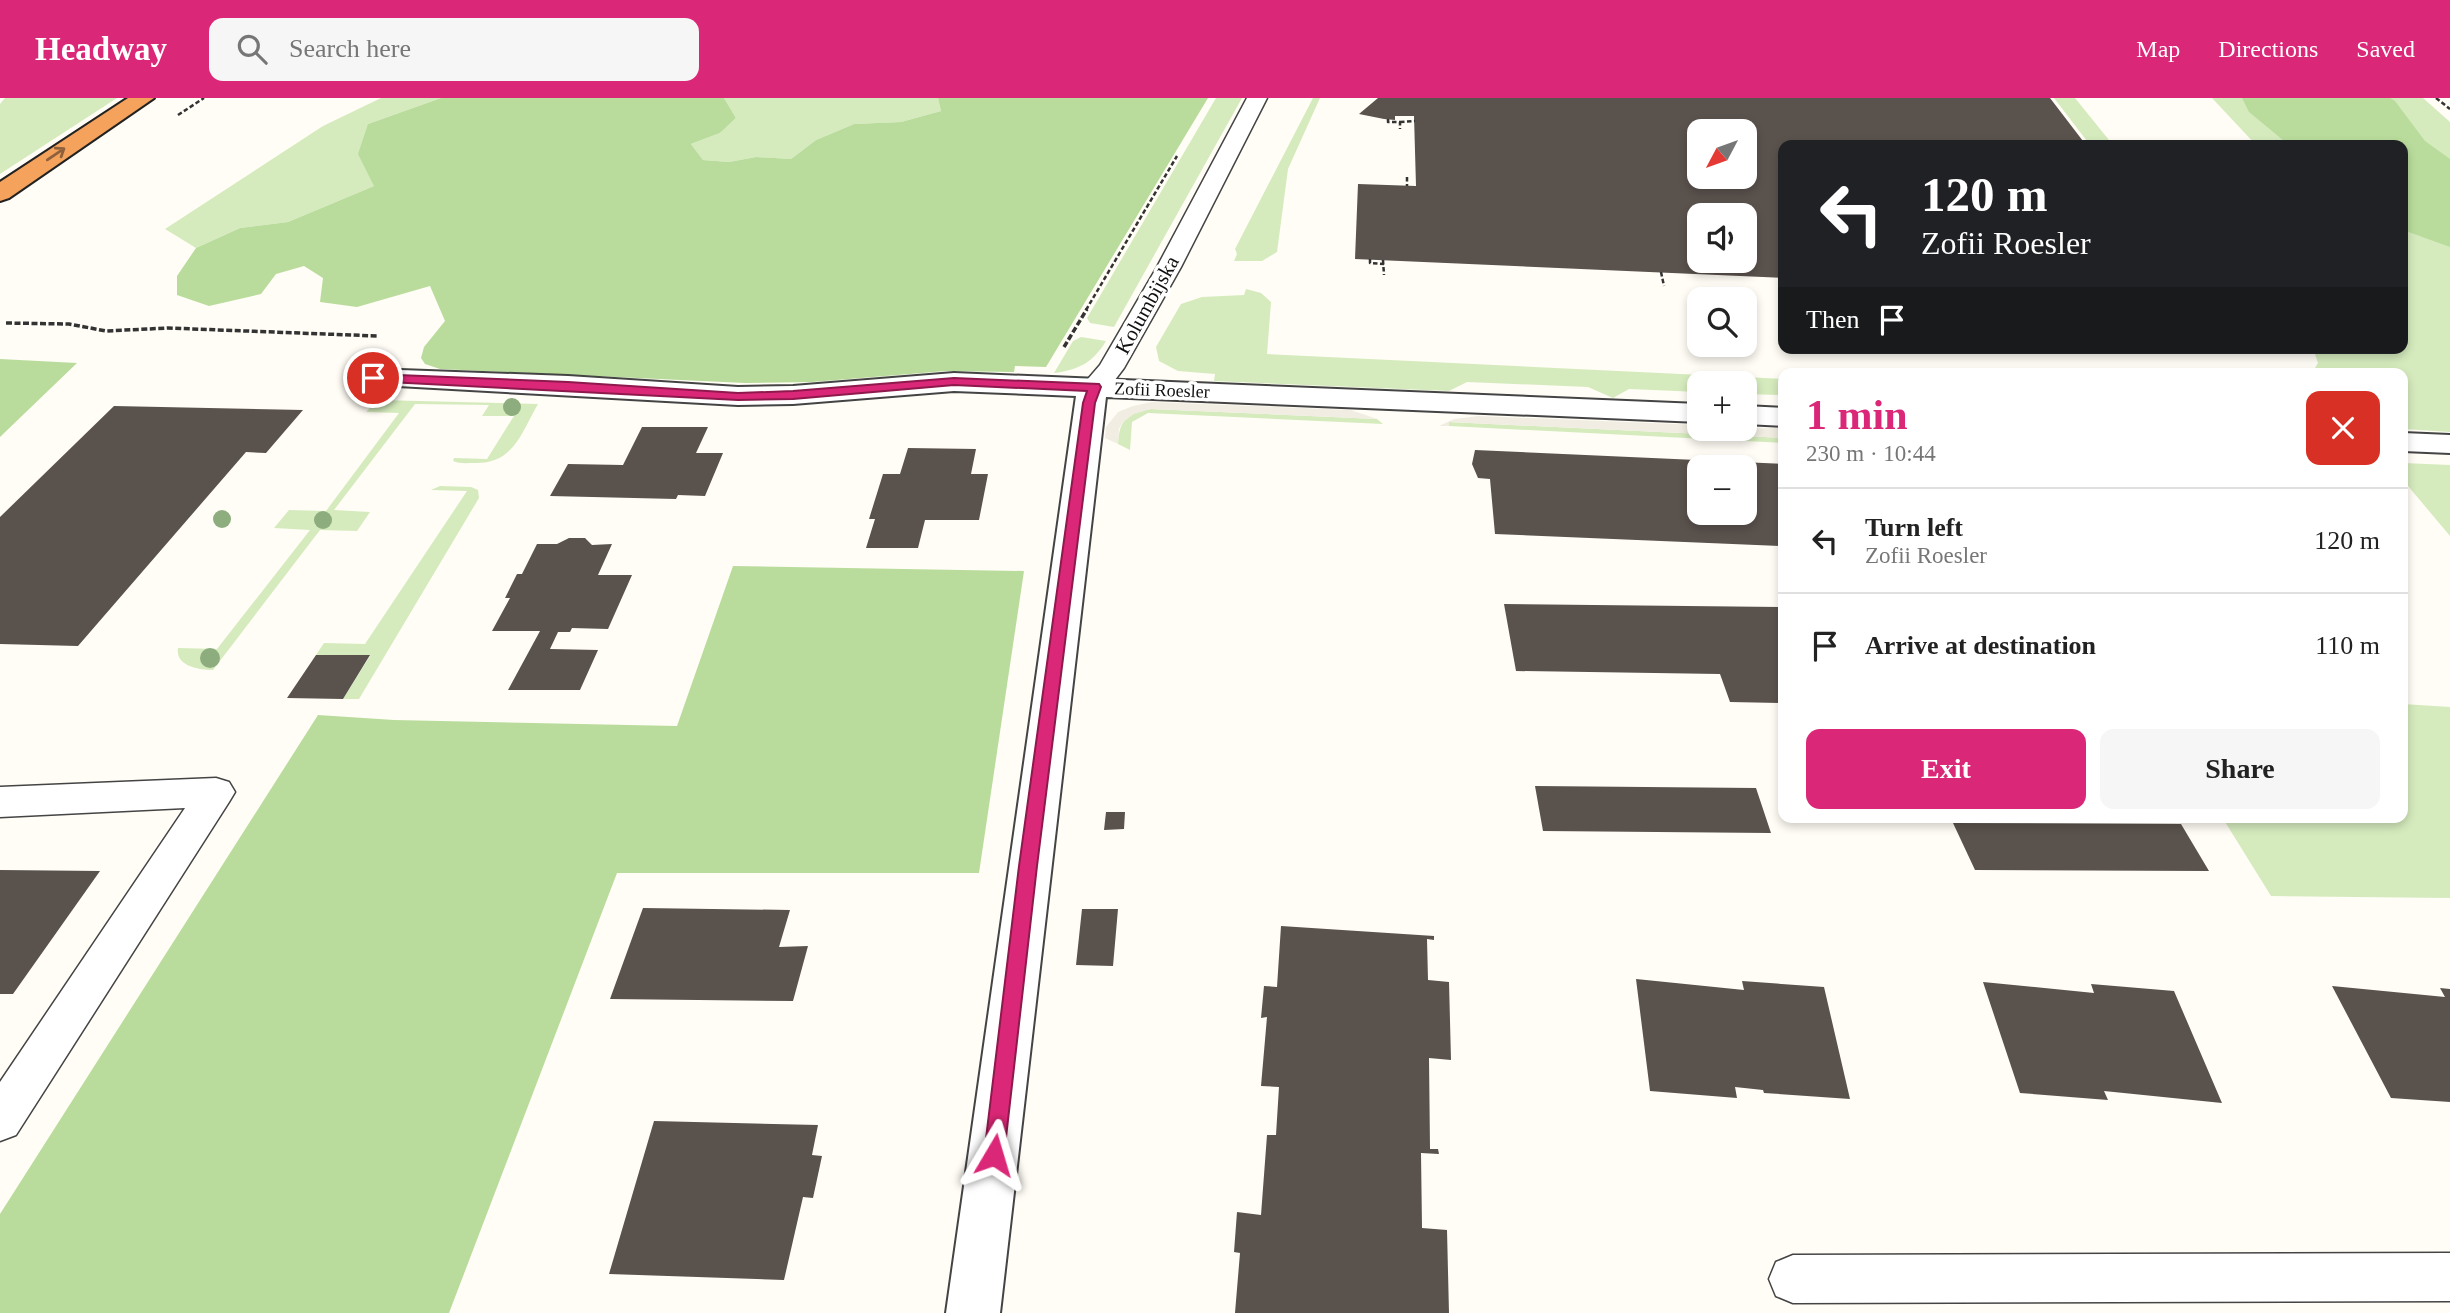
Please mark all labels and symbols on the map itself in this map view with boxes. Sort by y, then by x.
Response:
north arrow [1687,119,1757,189]
one-way arrow [46,147,65,161]
street label: Kolumbijska [1110,251,1184,358]
pin [343,348,403,408]
street label: Zofii Roesler [1114,378,1210,402]
position arrow [957,1118,1031,1192]

